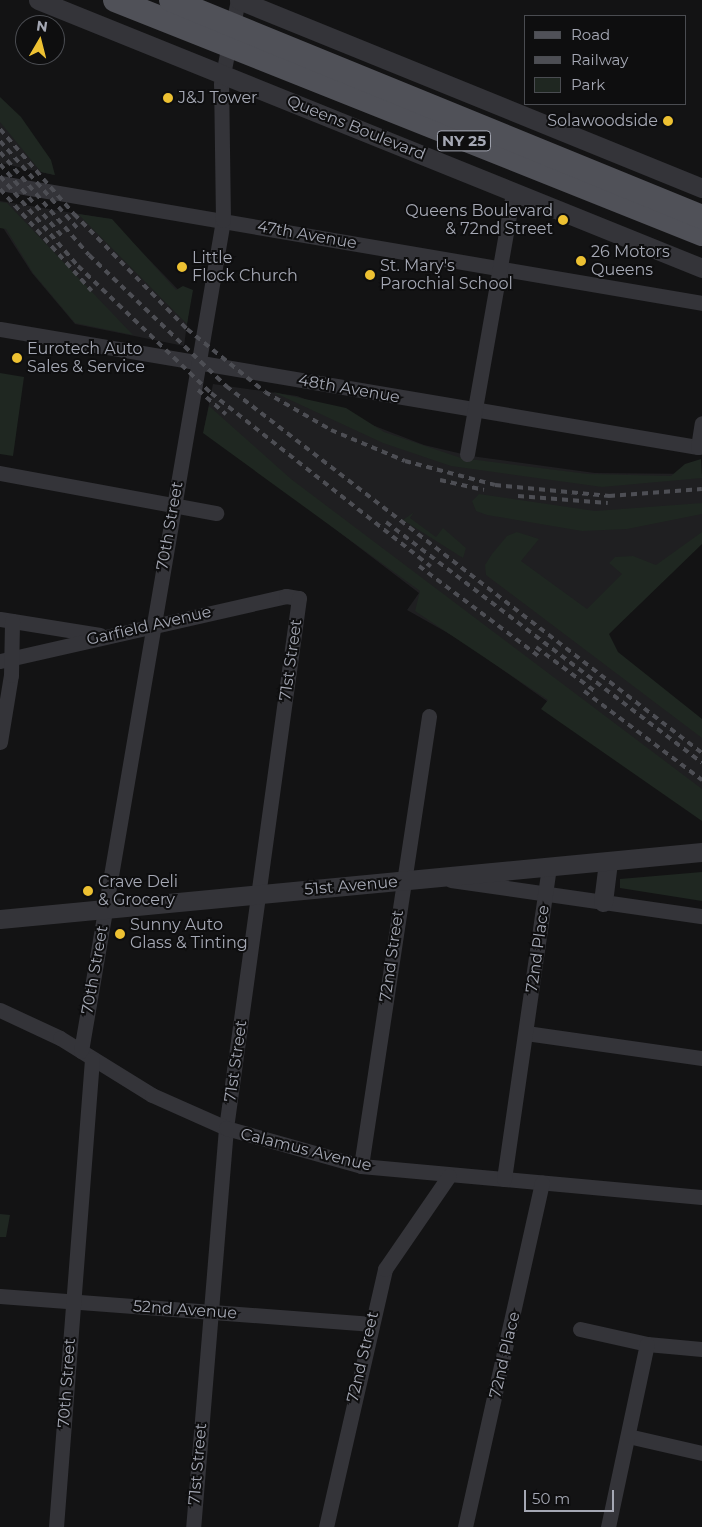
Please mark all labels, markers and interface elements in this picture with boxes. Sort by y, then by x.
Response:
north arrow [15,15,65,65]
legend [524,15,687,105]
text: N [35,16,49,36]
text: Road [571,25,610,44]
text: Railway [571,50,628,69]
text: Park [571,75,605,94]
place label: J&J Tower [178,88,257,108]
street label: Queens Boulevard [284,91,428,165]
marker: J&J Tower [162,92,174,104]
place label: Solawoodside [547,111,658,131]
marker: Solawoodside [662,115,674,127]
road number: NY 25 [436,128,492,154]
place label: Queens Boulevard & 72nd Street [405,201,553,239]
marker: Queens Boulevard & 72nd Street [557,214,569,226]
street label: 47th Avenue [256,217,358,253]
place label: 26 Motors Queens [591,242,670,280]
place label: Little Flock Church [192,248,298,286]
marker: 26 Motors Queens [575,255,587,267]
place label: St. Mary's Parochial School [380,256,513,294]
marker: Little Flock Church [176,261,188,273]
marker: St. Mary's Parochial School [364,269,376,281]
place label: Eurotech Auto Sales & Service [27,339,145,377]
marker: Eurotech Auto Sales & Service [11,352,23,364]
street label: 48th Avenue [297,371,401,407]
street label: 70th Street [153,480,187,572]
street label: Garfield Avenue [85,602,213,650]
street label: 71st Street [276,618,306,702]
place label: Crave Deli & Grocery [98,872,178,910]
street label: 51st Avenue [303,872,399,900]
marker: Crave Deli & Grocery [82,885,94,897]
street label: 72nd Place [522,904,554,994]
street label: 72nd Street [376,909,408,1003]
place label: Sunny Auto Glass & Tinting [130,915,248,953]
street label: 70th Street [78,924,112,1016]
marker: Sunny Auto Glass & Tinting [114,928,126,940]
street label: 71st Street [221,1019,251,1103]
street label: Calamus Avenue [238,1124,374,1176]
street label: 52nd Avenue [132,1297,238,1323]
street label: 72nd Street [343,1310,383,1404]
street label: 72nd Place [486,1310,524,1400]
street label: 70th Street [54,1338,80,1428]
street label: 71st Street [185,1422,211,1506]
scale bar [527,1480,617,1512]
text: 50 m [532,1489,570,1508]

